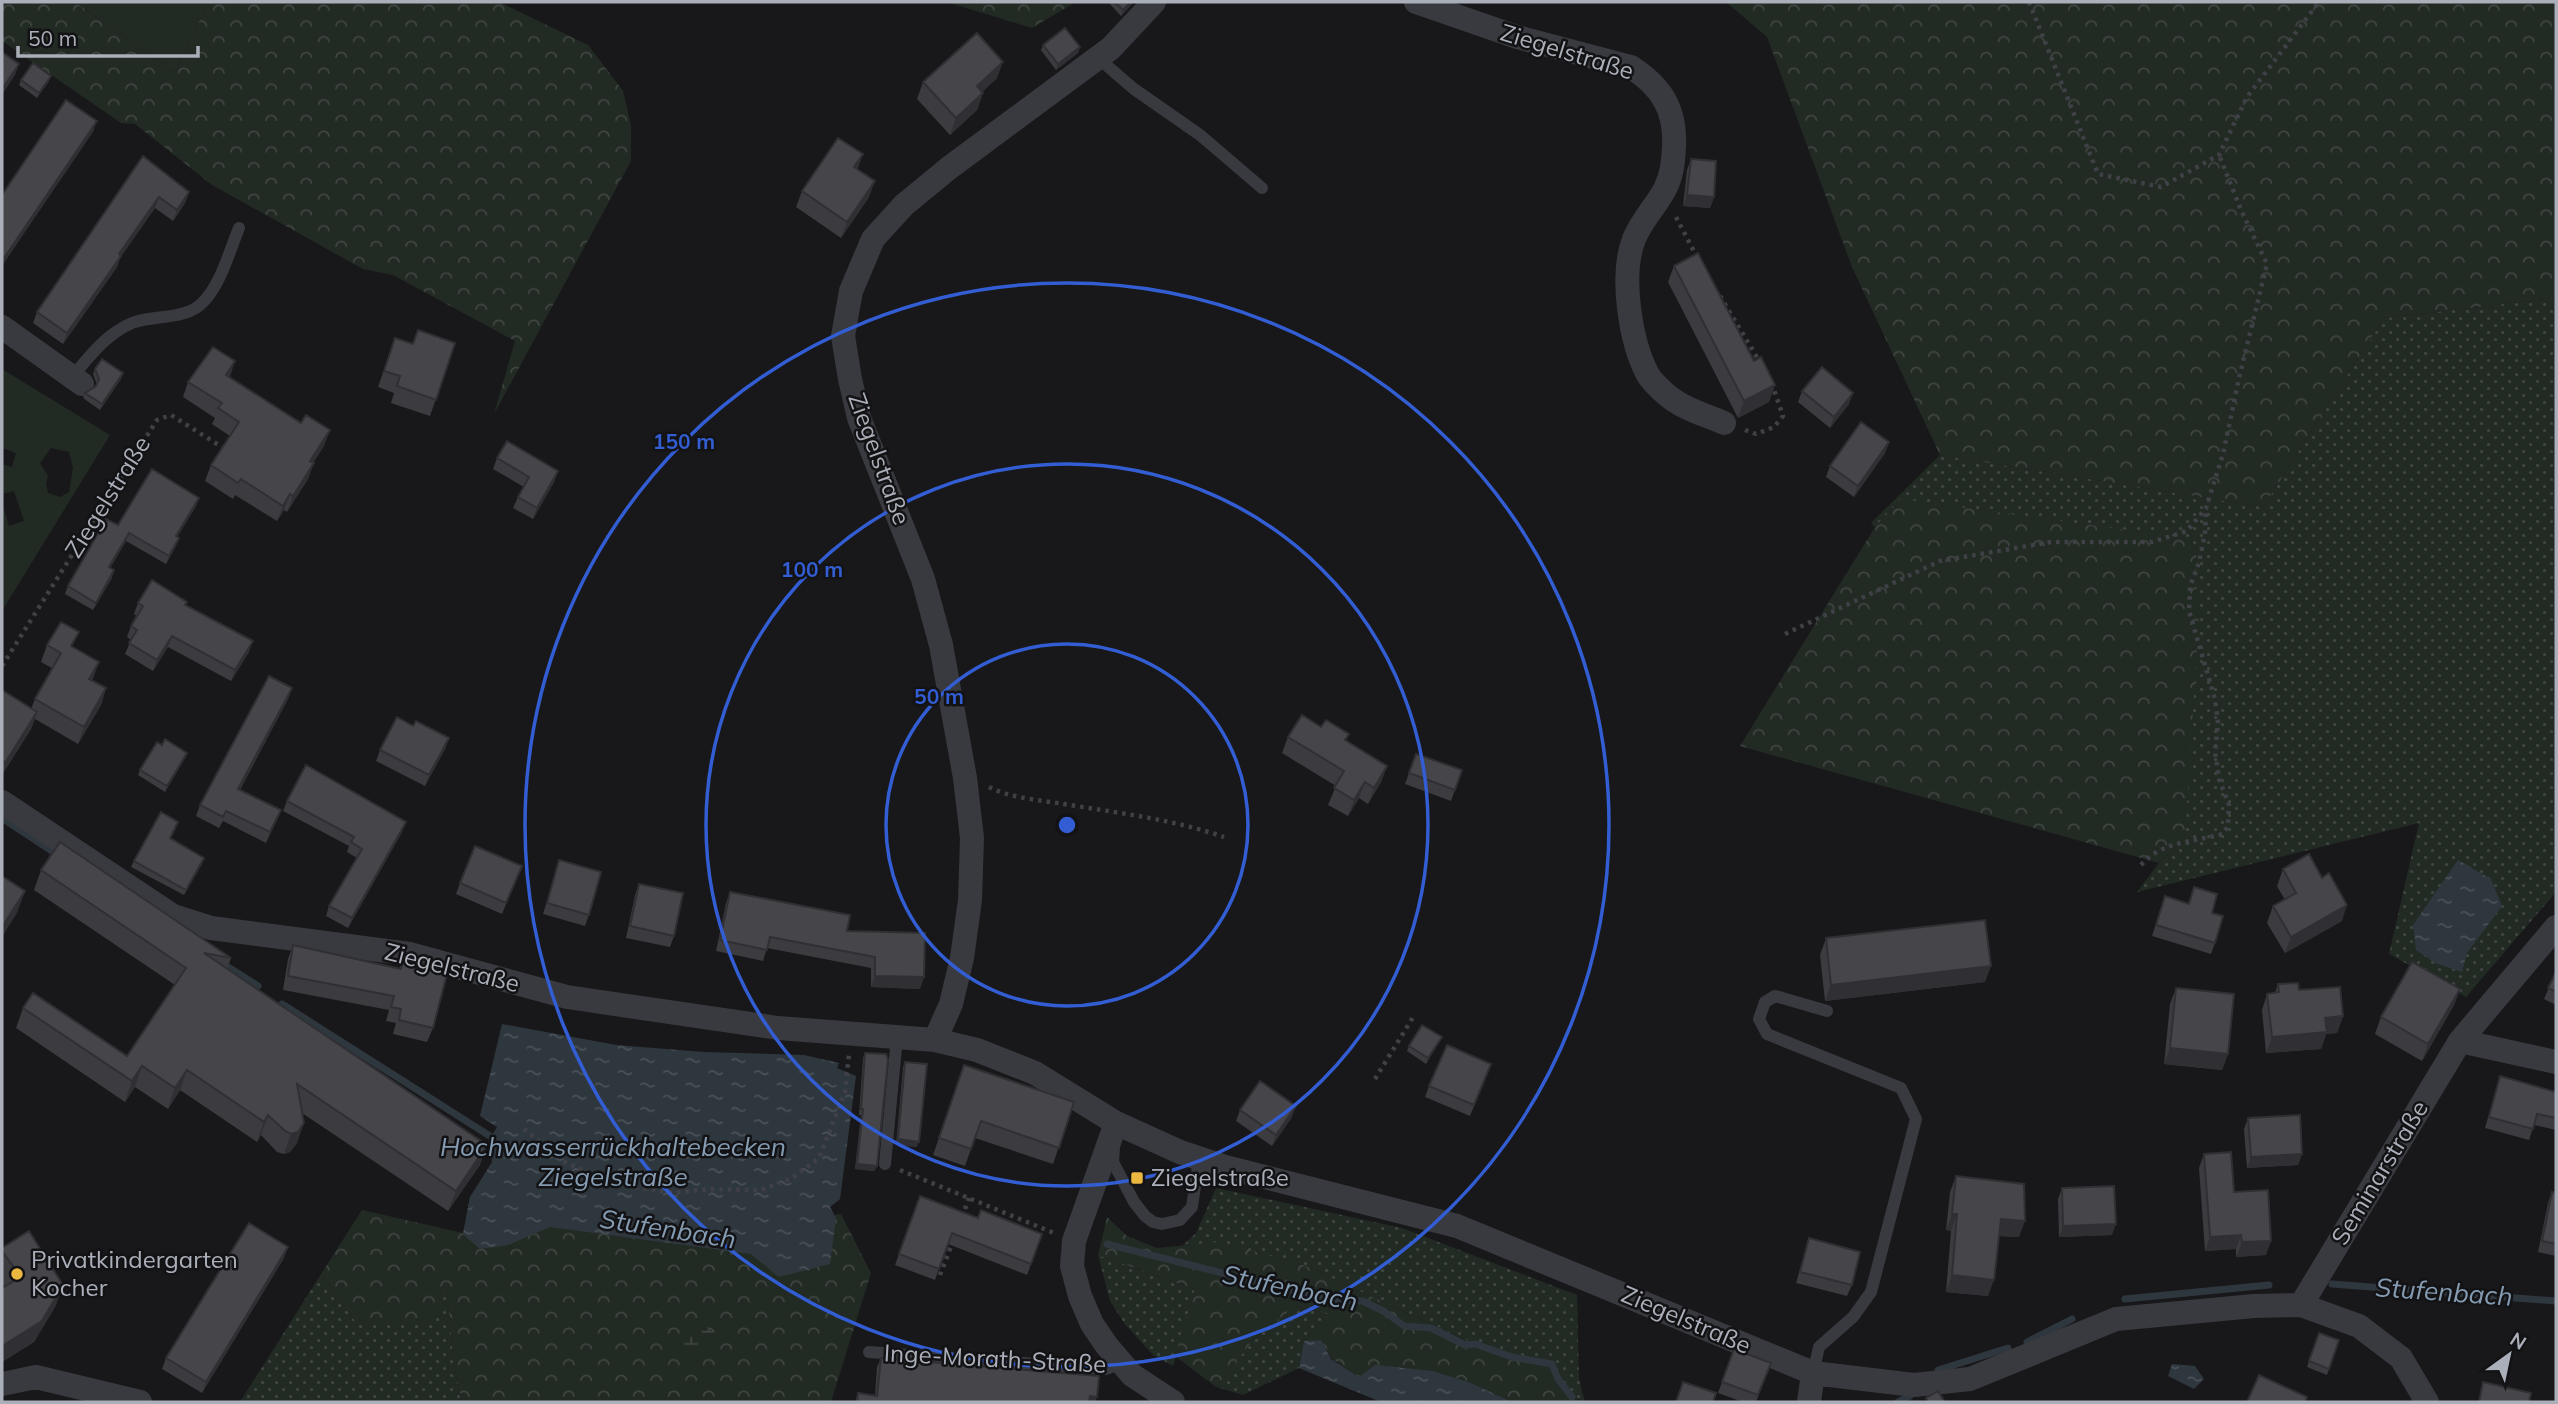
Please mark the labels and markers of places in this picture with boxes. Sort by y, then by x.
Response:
centre of rings [1055,813,1079,837]
place label: Ziegelstraße [1151,1162,1289,1192]
marker: Ziegelstraße [1129,1170,1145,1186]
place label: Privatkindergarten Kocher [31,1244,238,1302]
marker: Privatkindergarten Kocher [9,1266,25,1282]

